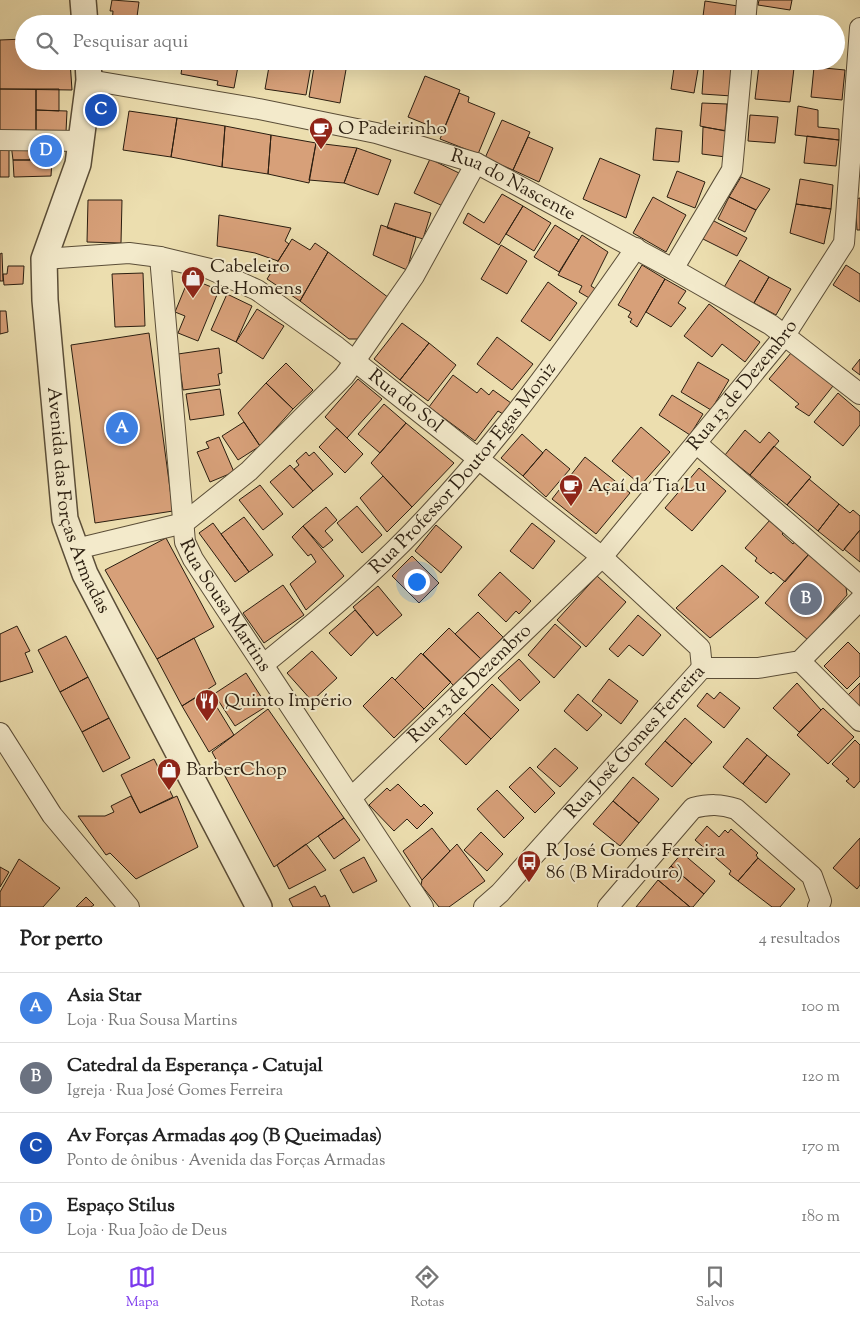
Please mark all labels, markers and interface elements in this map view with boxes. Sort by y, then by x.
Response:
search box [15,15,845,70]
icon: search [33,29,61,57]
text: Pesquisar aqui [73,29,188,56]
pin: C [85,91,117,129]
cafe icon: O Padeirinho [308,116,334,150]
place label: O Padeirinho [338,116,447,143]
pin: D [30,132,62,170]
street label: Rua do Nascente [447,143,580,228]
place label: Cabeleiro de Homens [210,254,302,303]
shop icon: Cabeleiro de Homens [180,265,206,299]
street label: Rua 13 de Dezembro [681,315,805,457]
street label: Rua Professor Doutor Egas Moniz [364,357,563,581]
street label: Rua do Sol [362,363,449,439]
street label: Avenida das Forças Armadas [40,386,117,618]
pin: A [106,409,138,447]
cafe icon: Açaí da Tia Lu [558,473,584,507]
place label: Açaí da Tia Lu [588,473,706,500]
street label: Rua Sousa Martins [172,535,278,677]
your location [404,569,430,595]
pin: B [790,580,822,618]
street label: Rua 13 de Dezembro [402,618,538,750]
street label: Rua José Gomes Ferreira [559,659,712,825]
restaurant icon: Quinto Império [194,688,220,722]
place label: Quinto Império [224,688,352,715]
shop icon: BarberChop [156,757,182,791]
place label: BarberChop [186,757,287,784]
place label: R José Gomes Ferreira 86 (B Miradouro) [546,838,725,887]
bus stop icon: R José Gomes Ferreira 86 (B Miradouro) [516,849,542,883]
text: Por perto [20,925,103,955]
text: 4 resultados [759,928,840,951]
text: Asia Star [67,983,142,1010]
text: A [30,996,43,1019]
text: 100 m [801,996,840,1019]
text: Loja · Rua Sousa Martins [67,1010,237,1033]
text: Catedral da Esperança - Catujal [67,1053,323,1080]
text: B [31,1066,41,1089]
text: 120 m [802,1066,840,1089]
text: Igreja · Rua José Gomes Ferreira [67,1080,283,1103]
text: Av Forças Armadas 409 (B Queimadas) [67,1123,382,1150]
text: C [30,1136,42,1159]
text: 170 m [802,1136,840,1159]
text: Ponto de ônibus · Avenida das Forças Armadas [67,1150,385,1173]
text: Espaço Stilus [67,1193,175,1220]
text: D [30,1206,42,1229]
text: 180 m [801,1206,840,1229]
text: Loja · Rua João de Deus [67,1220,227,1243]
tab: Mapa [126,1263,159,1313]
tab: Rotas [410,1263,444,1313]
tab: Salvos [696,1263,734,1313]

